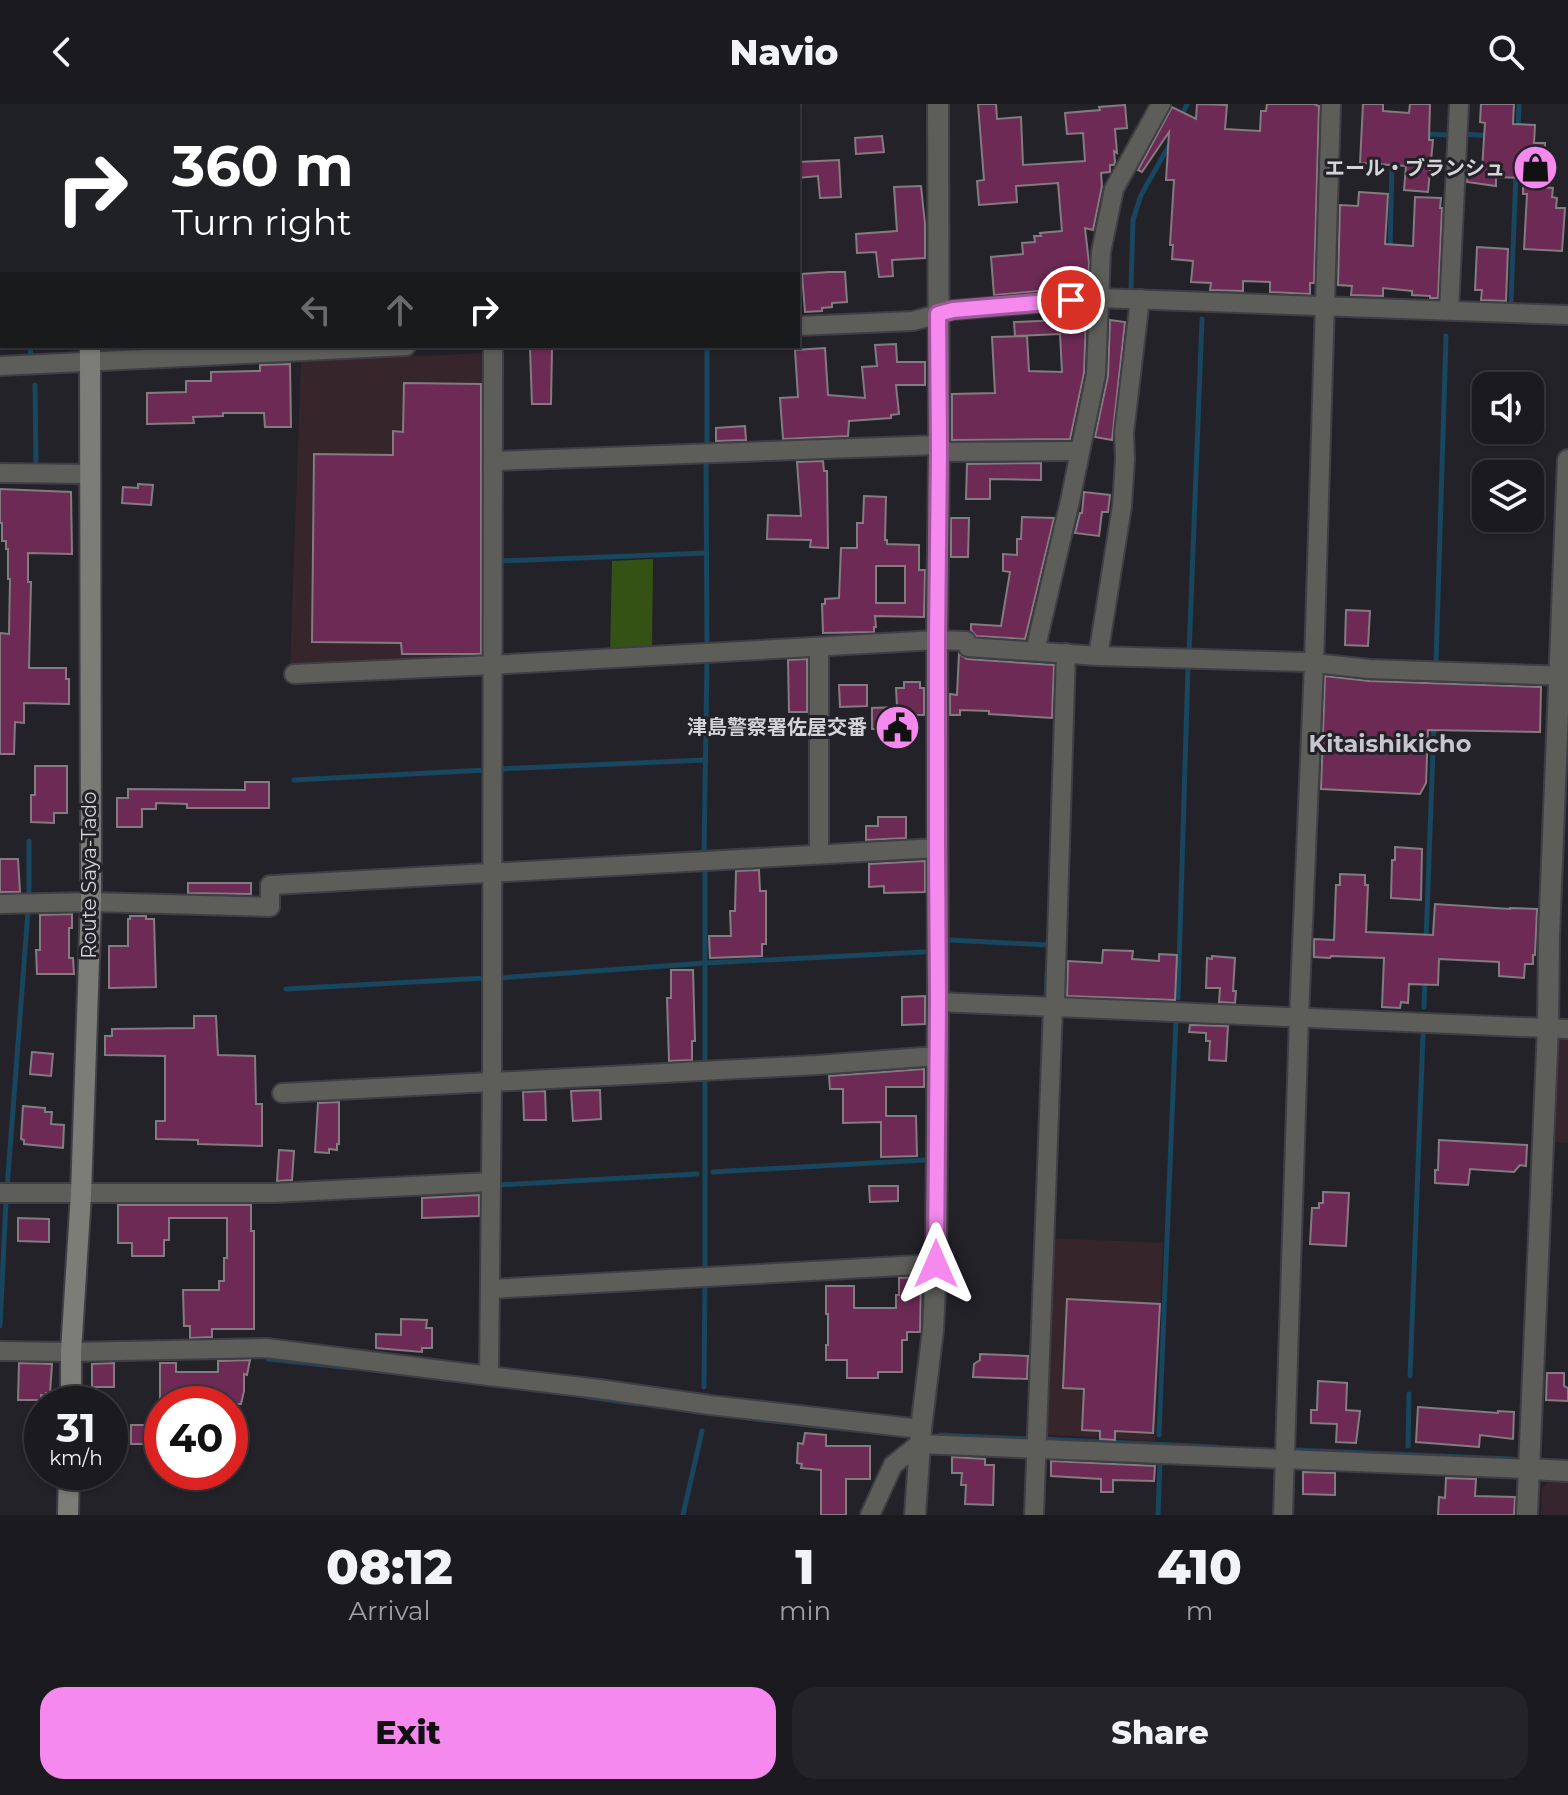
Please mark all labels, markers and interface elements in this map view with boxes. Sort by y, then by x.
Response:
icon: back [40,30,84,74]
text: Navio [730,30,838,74]
icon: search [1484,30,1528,74]
text: 360 m [172,132,353,200]
icon: right [40,136,144,240]
shop icon: エール・ブランシュ [1512,144,1560,192]
place label: エール・ブランシュ [1325,156,1505,180]
text: Turn right [172,200,352,244]
pin [1037,266,1105,334]
icon: arrive [1049,278,1093,322]
icon: left [294,288,338,332]
icon: ahead [378,288,422,332]
icon: right [462,288,506,332]
map controls [1472,372,1544,532]
button: sound [1472,372,1544,444]
button: layers [1472,460,1544,532]
public building icon: 津島警察署佐屋交番 [874,703,922,751]
place label: 津島警察署佐屋交番 [687,715,867,739]
district label: Kitaishikicho [1308,729,1472,758]
street label: Route Saya-Tado [77,791,101,959]
position arrow [894,1222,978,1306]
speed limit sign: 40 [144,1386,248,1490]
text: 31 [56,1403,96,1452]
text: km/h [49,1446,103,1470]
text: 08:12 [326,1538,453,1596]
text: 1 [795,1538,815,1596]
text: 410 [1157,1538,1242,1596]
text: Arrival [348,1595,430,1627]
text: min [779,1595,831,1627]
text: m [1186,1595,1213,1627]
button: Exit [40,1687,776,1779]
button: Share [792,1687,1528,1779]

